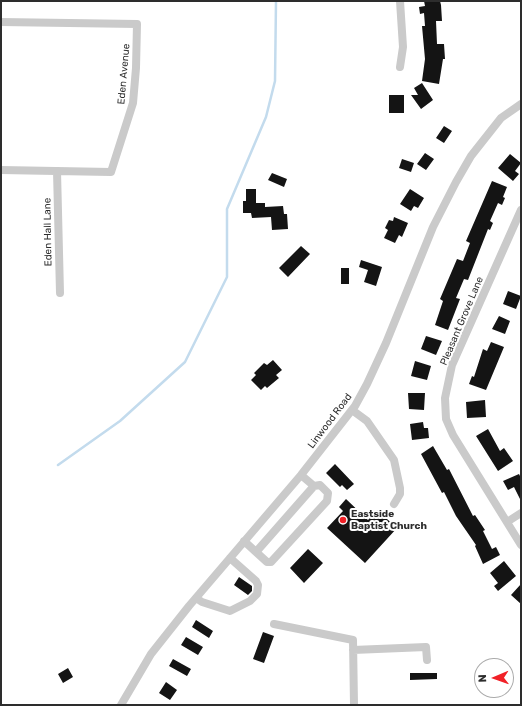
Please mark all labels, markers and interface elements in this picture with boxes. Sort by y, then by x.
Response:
street label: Eden Avenue [115,43,133,105]
street label: Eden Hall Lane [41,197,55,267]
street label: Pleasant Grove Lane [438,275,486,367]
street label: Linwood Road [305,391,355,451]
place label: Eastside Baptist Church [351,508,427,532]
marker: Eastside Baptist Church [338,515,348,525]
north arrow [474,658,514,698]
text: N [476,674,489,683]

